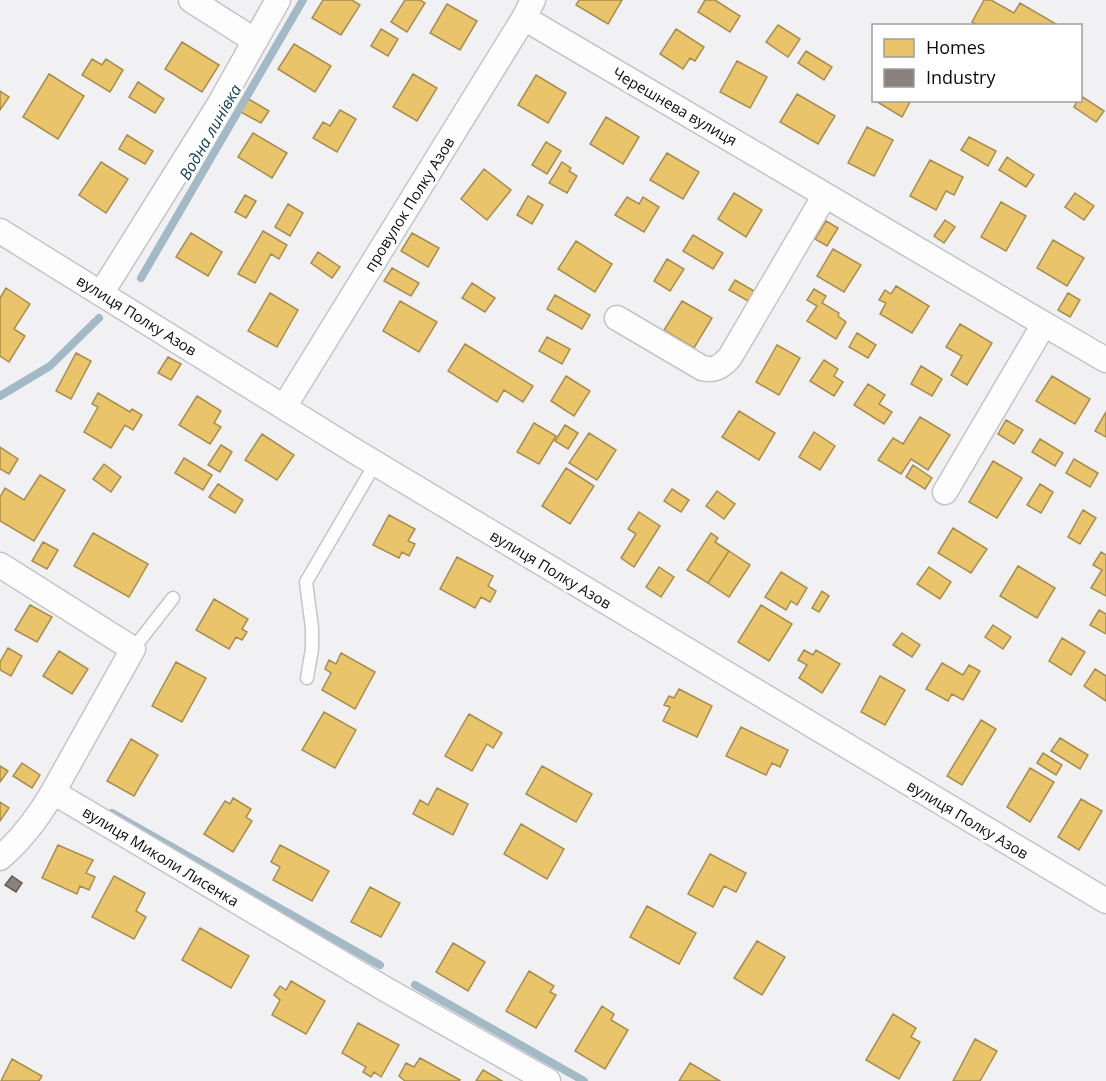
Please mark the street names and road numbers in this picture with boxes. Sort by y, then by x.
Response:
street label: Черешнева вулиця [609,62,741,150]
street label: провулок Полку Азов [359,133,459,275]
street label: вулиця Полку Азов [73,270,201,360]
street label: вулиця Полку Азов [487,525,615,613]
street label: вулиця Полку Азов [904,775,1032,863]
street label: вулиця Миколи Лисенка [79,801,243,911]

